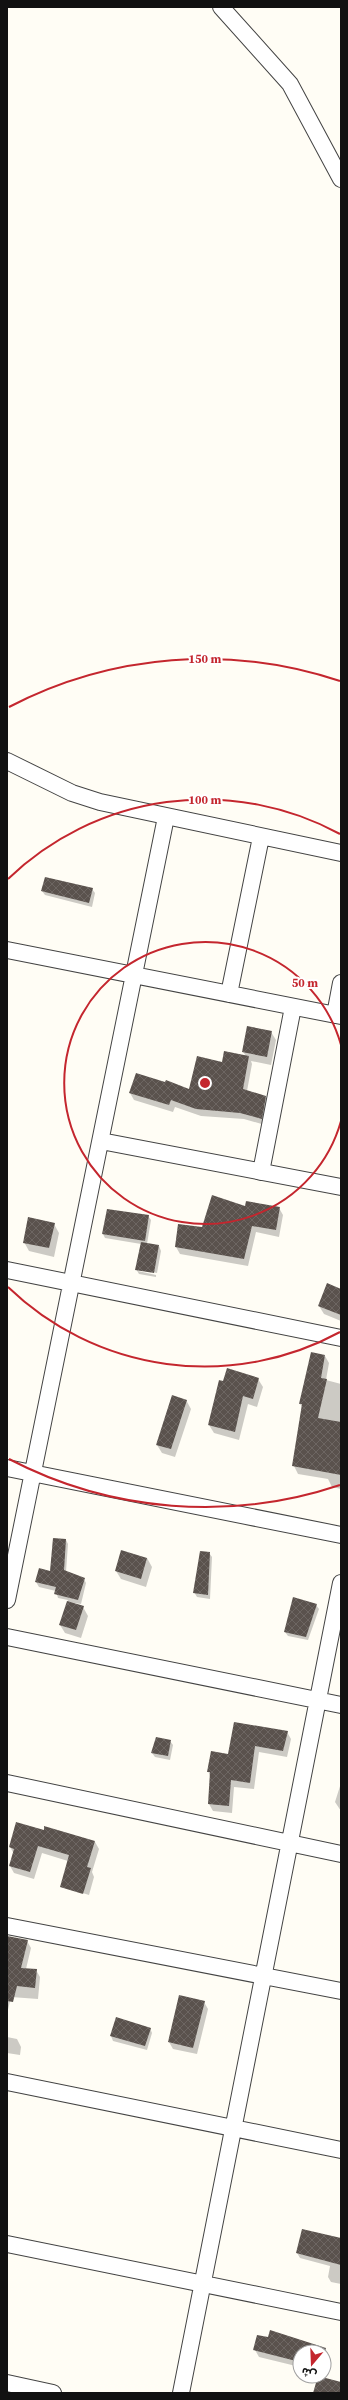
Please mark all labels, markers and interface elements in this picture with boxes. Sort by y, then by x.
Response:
text: 150 m [189,651,222,667]
text: 100 m [189,792,222,808]
text: 50 m [292,975,318,991]
centre of rings [198,1076,212,1090]
north arrow [292,2344,332,2384]
text: ش [299,2363,318,2383]

